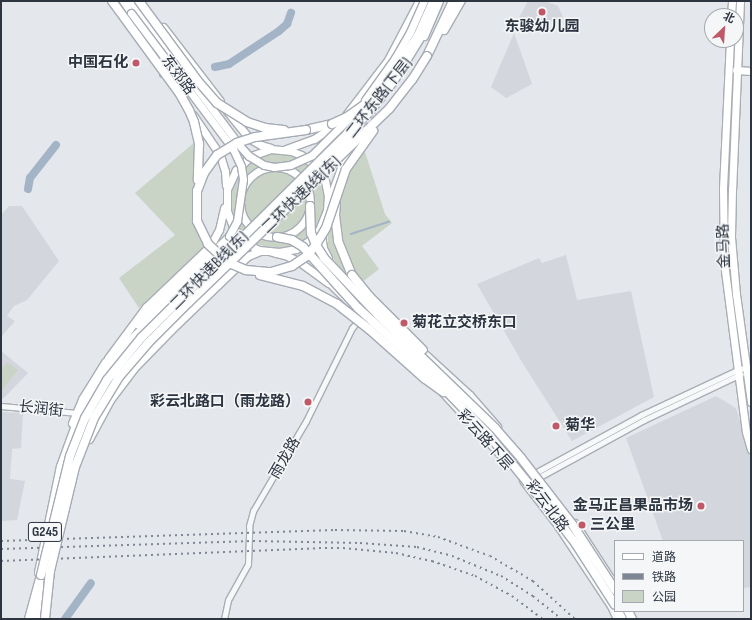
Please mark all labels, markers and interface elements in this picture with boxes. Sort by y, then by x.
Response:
marker: 东骏幼儿园 [537,7,547,17]
north arrow [704,8,744,48]
text: 北 [721,9,737,26]
place label: 东骏幼儿园 [505,18,579,36]
street label: 东郊路 [157,52,199,98]
place label: 中国石化 [68,54,128,72]
street label: 二环东路(下层) [342,54,416,142]
marker: 中国石化 [131,58,141,68]
street label: 二环快速A线(东) [258,153,344,237]
street label: 金马路 [714,223,734,269]
street label: 二环快速B线(东) [166,228,252,314]
place label: 菊花立交桥东口 [412,314,517,332]
marker: 菊花立交桥东口 [399,318,409,328]
place label: 彩云北路口（雨龙路） [150,393,300,411]
marker: 彩云北路口（雨龙路） [303,397,313,407]
street label: 长润街 [18,398,64,420]
street label: 彩云路下层 [453,406,517,474]
place label: 菊华 [565,417,595,435]
marker: 菊华 [550,420,562,432]
street label: 雨龙路 [266,434,304,482]
street label: 彩云北路 [522,477,572,535]
place label: 金马正昌果品市场 [573,497,693,515]
marker: 金马正昌果品市场 [696,501,706,511]
place label: 三公里 [590,516,635,534]
road number: G245 [27,520,63,544]
marker: 三公里 [577,520,587,530]
legend [614,540,744,612]
text: 道路 [652,550,676,565]
text: 铁路 [652,570,676,585]
text: 公园 [652,590,676,605]

